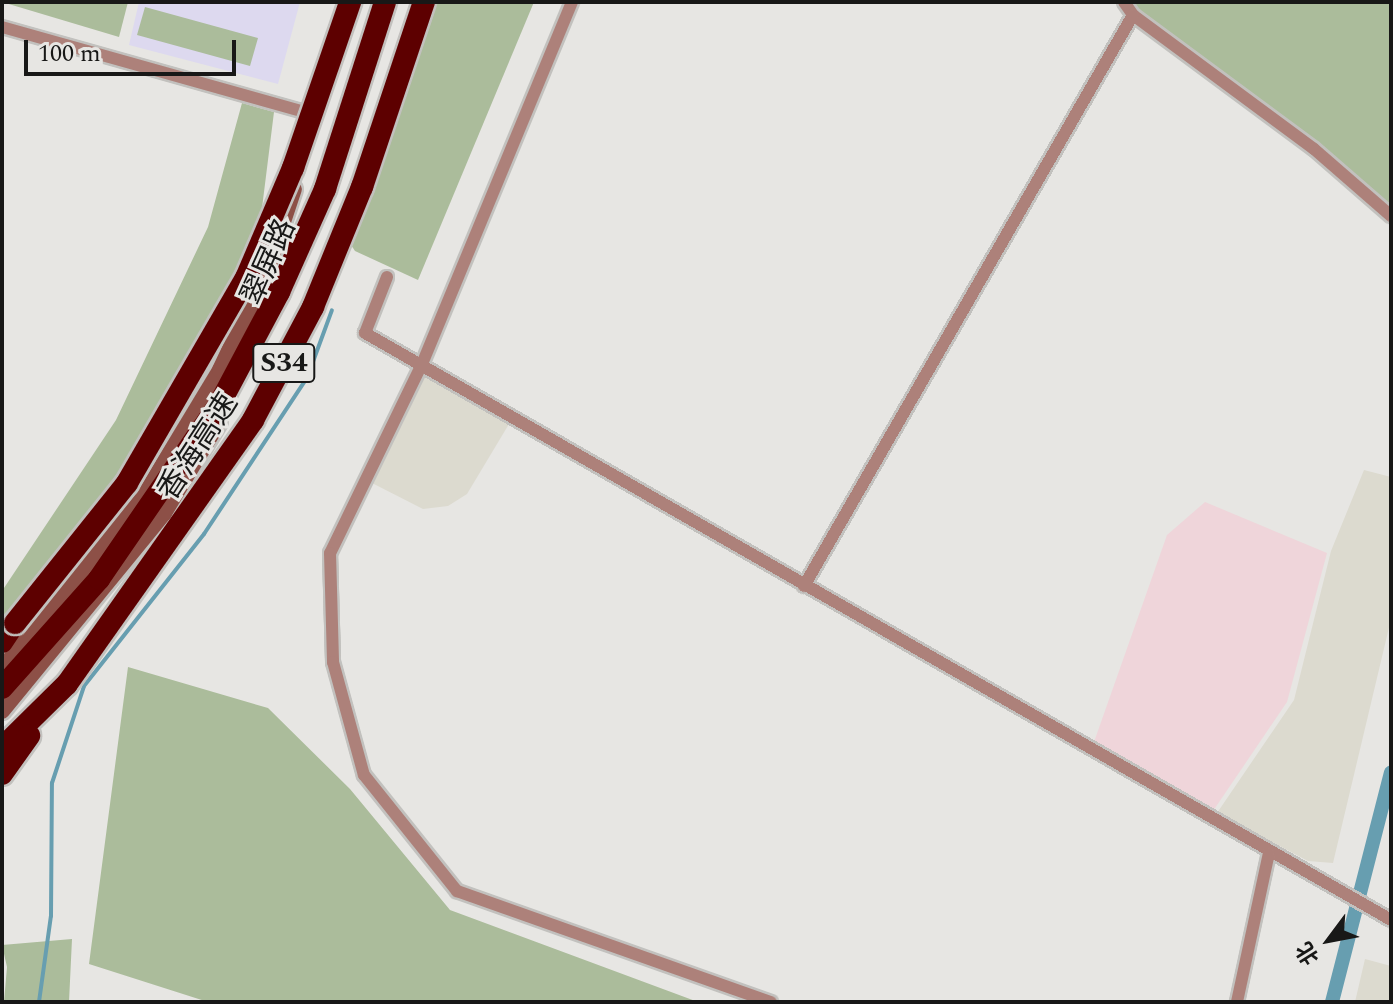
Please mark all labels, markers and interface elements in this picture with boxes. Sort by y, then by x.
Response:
scale bar [28,24,240,74]
text: 100 m [38,36,101,72]
street label: 翠屏路 [234,214,304,310]
road number: S34 [252,339,316,387]
street label: 香海高速 [150,387,246,507]
north arrow [1289,900,1369,980]
text: 北 [1288,935,1328,971]

